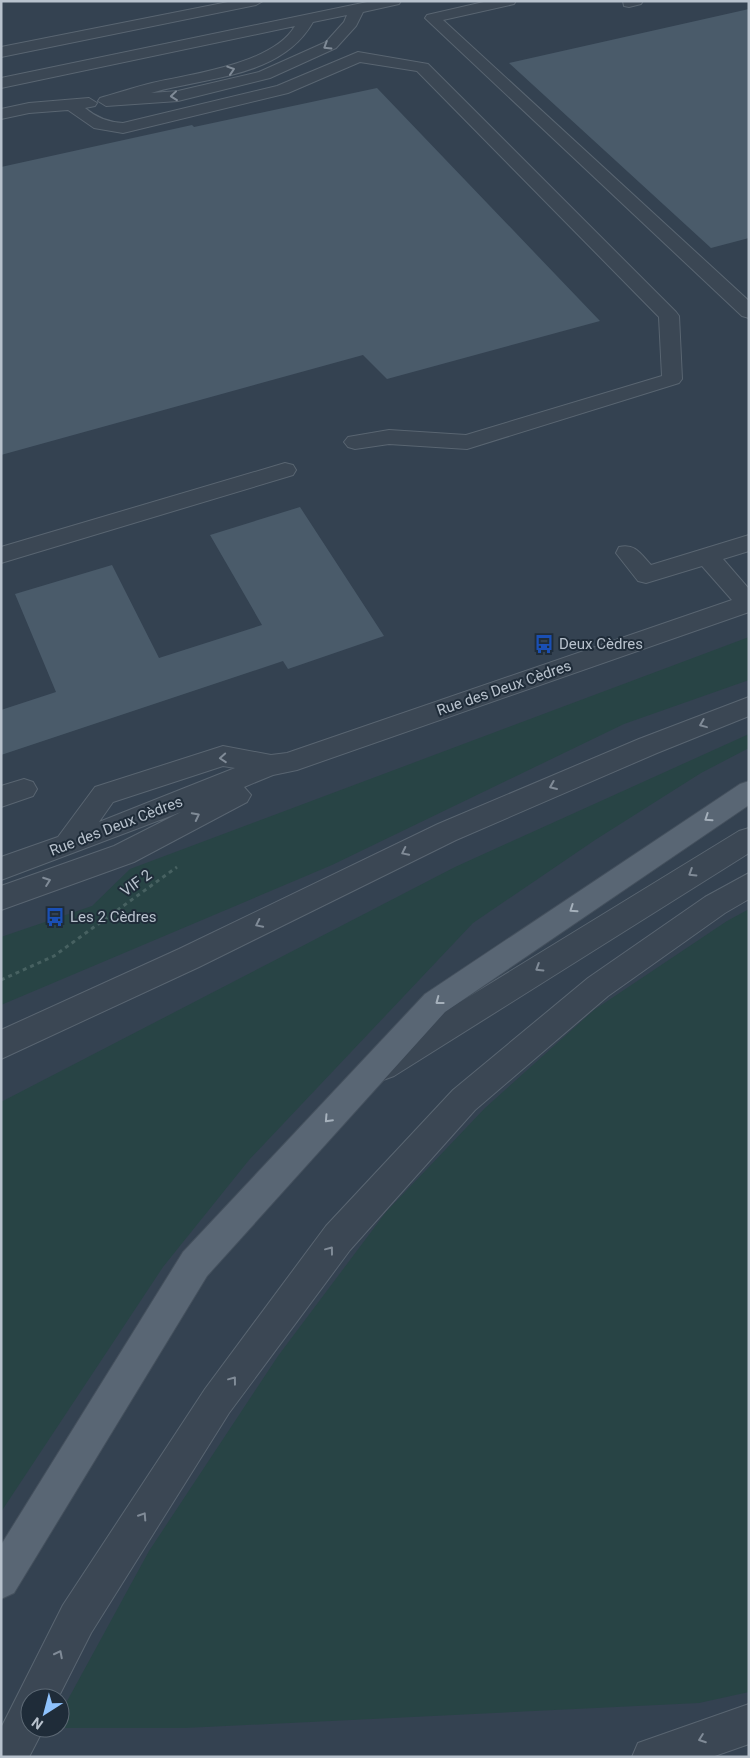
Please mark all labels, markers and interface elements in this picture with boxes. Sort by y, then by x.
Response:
one-way arrow [323,39,332,49]
one-way arrow [226,66,234,76]
one-way arrow [170,90,178,101]
bus stop icon: Deux Cèdres [533,633,555,655]
place label: Deux Cèdres [559,635,643,653]
street label: Rue des Deux Cèdres [434,657,574,719]
one-way arrow [700,718,708,728]
one-way arrow [218,753,226,764]
one-way arrow [550,781,558,791]
street label: Rue des Deux Cèdres [47,792,185,860]
one-way arrow [704,812,714,821]
one-way arrow [190,813,199,823]
one-way arrow [401,846,410,857]
street label: VIF 2 [117,866,155,900]
one-way arrow [689,867,698,877]
one-way arrow [42,877,51,887]
one-way arrow [570,903,579,912]
bus stop icon: Les 2 Cèdres [44,906,66,928]
place label: Les 2 Cèdres [70,908,156,926]
one-way arrow [255,918,264,928]
one-way arrow [536,962,545,972]
one-way arrow [436,995,445,1003]
one-way arrow [325,1113,334,1122]
one-way arrow [323,1246,333,1255]
one-way arrow [227,1377,235,1386]
one-way arrow [137,1512,147,1521]
one-way arrow [53,1651,63,1660]
north arrow [20,1688,70,1738]
text: N [29,1714,46,1733]
one-way arrow [699,1733,707,1743]

